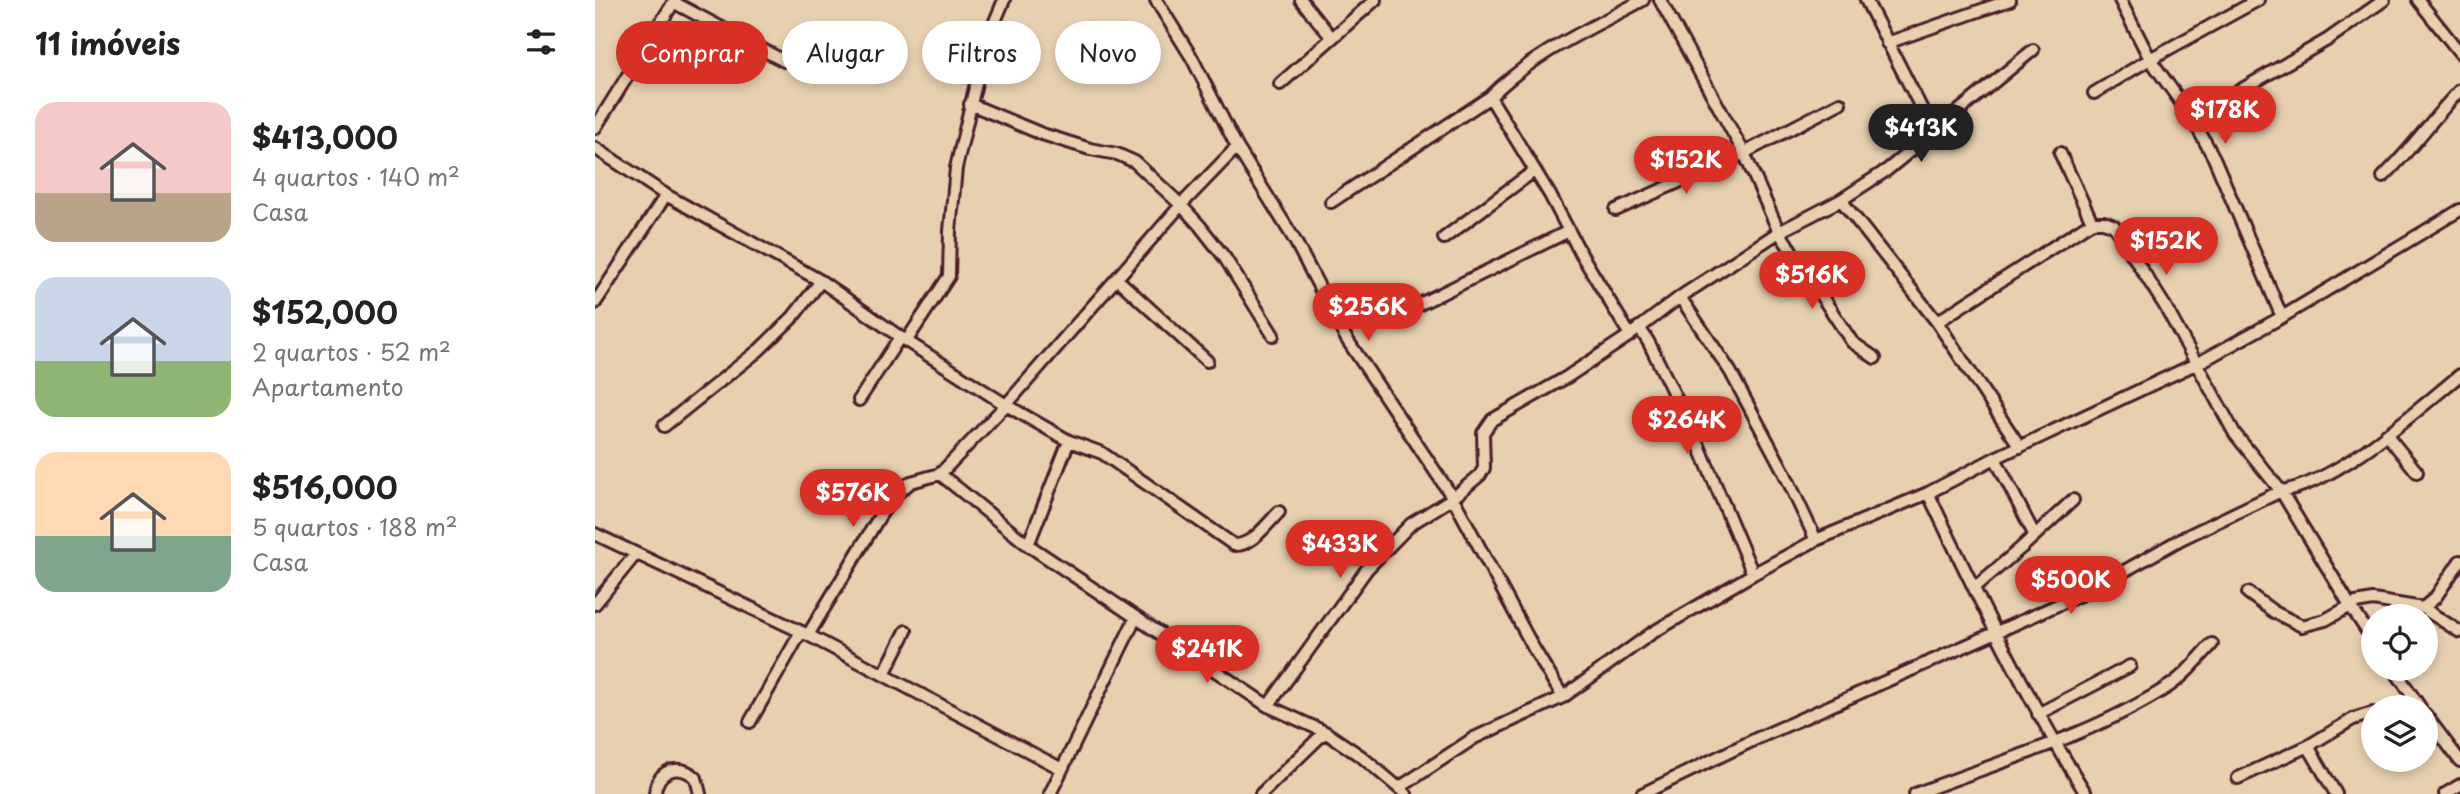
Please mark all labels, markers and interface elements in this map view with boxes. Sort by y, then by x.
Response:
text: 11 imóveis [35,20,180,65]
chip: Comprar [616,21,768,84]
chip: Alugar [782,21,908,84]
chip: Filtros [922,21,1041,84]
chip: Novo [1055,21,1161,84]
icon: filters [522,23,560,61]
pin: $178K [2176,86,2274,146]
text: $178K [2190,91,2260,126]
pin: $413K [1872,104,1970,164]
text: $413K [1884,109,1958,144]
text: $413,000 [252,114,398,159]
icon: home [91,130,175,214]
pin: $152K [1637,136,1735,196]
text: $152K [1650,141,1722,176]
text: 4 quartos · 140 m² [252,159,460,194]
text: Casa [252,194,308,229]
pin: $152K [2117,218,2215,277]
text: $152K [2130,222,2202,257]
pin: $516K [1763,252,1861,311]
text: $516K [1775,256,1849,291]
pin: $256K [1319,284,1417,343]
text: $256K [1329,288,1407,323]
text: $152,000 [252,289,398,334]
icon: home [91,305,175,389]
text: 2 quartos · 52 m² [252,334,451,369]
text: Apartamento [252,369,404,404]
pin: $264K [1638,396,1736,456]
text: $264K [1648,401,1726,436]
text: $516,000 [252,464,398,509]
pin: $576K [804,470,902,529]
text: $576K [816,474,890,509]
icon: home [91,480,175,564]
text: 5 quartos · 188 m² [252,509,458,544]
pin: $433K [1291,520,1389,580]
text: $433K [1302,525,1378,560]
text: Casa [252,544,308,579]
pin: $500K [2022,556,2120,616]
text: $500K [2031,561,2111,596]
map controls [2361,604,2438,772]
button: locate [2361,604,2438,681]
pin: $241K [1158,626,1256,685]
text: $241K [1171,630,1243,665]
button: layers [2361,695,2438,772]

